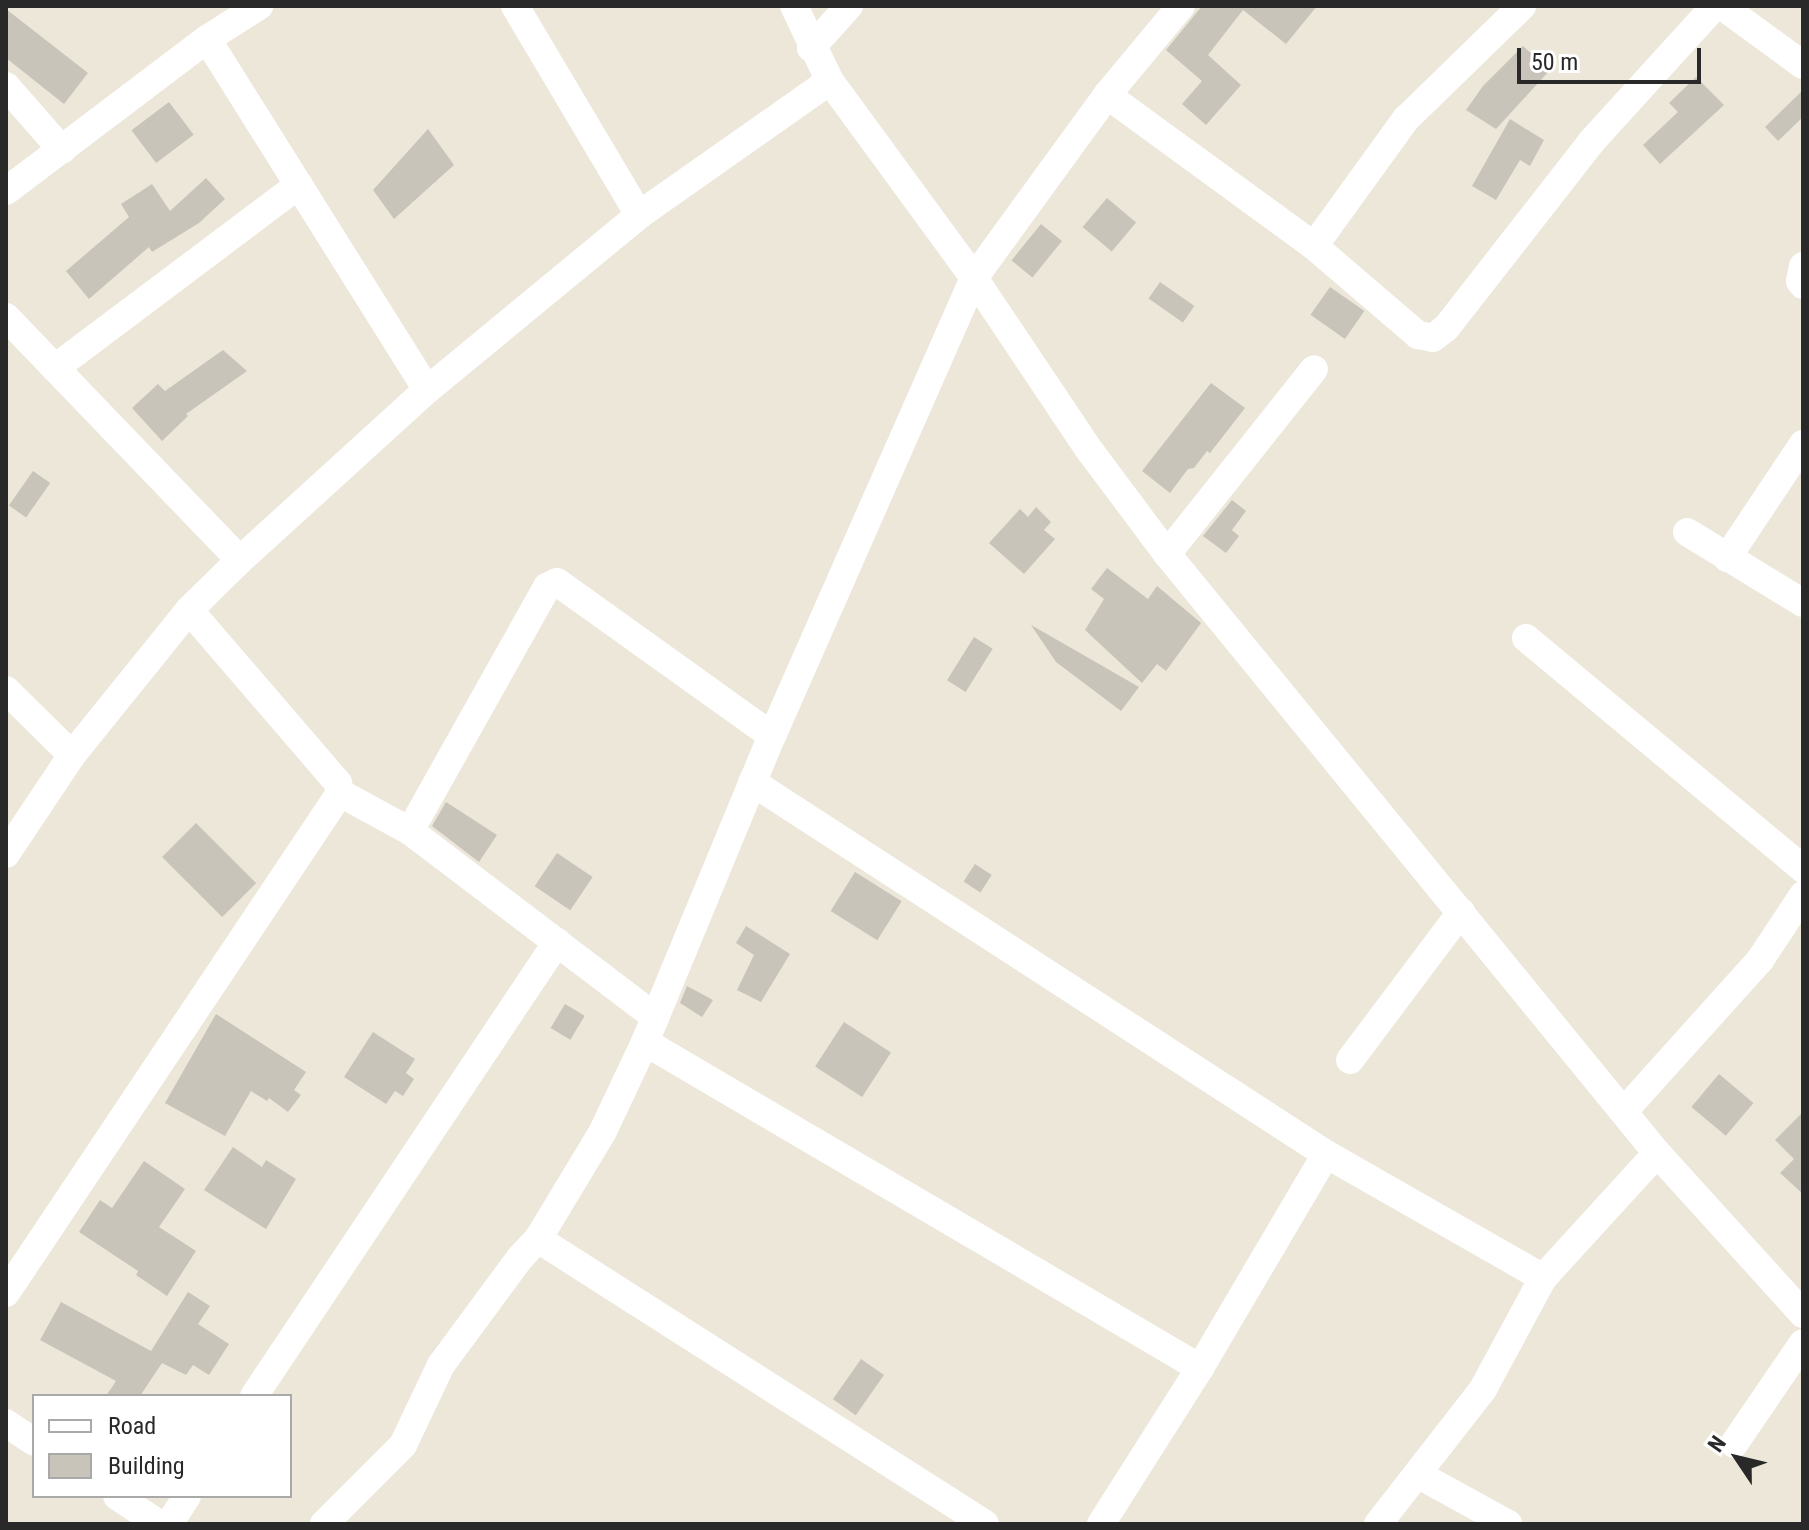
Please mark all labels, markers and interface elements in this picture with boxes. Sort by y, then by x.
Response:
scale bar [1521,32,1705,82]
text: 50 m [1531,48,1578,76]
legend [32,1394,292,1498]
text: Road [108,1412,156,1440]
north arrow [1697,1418,1777,1498]
text: N [1703,1431,1731,1457]
text: Building [108,1452,185,1480]

